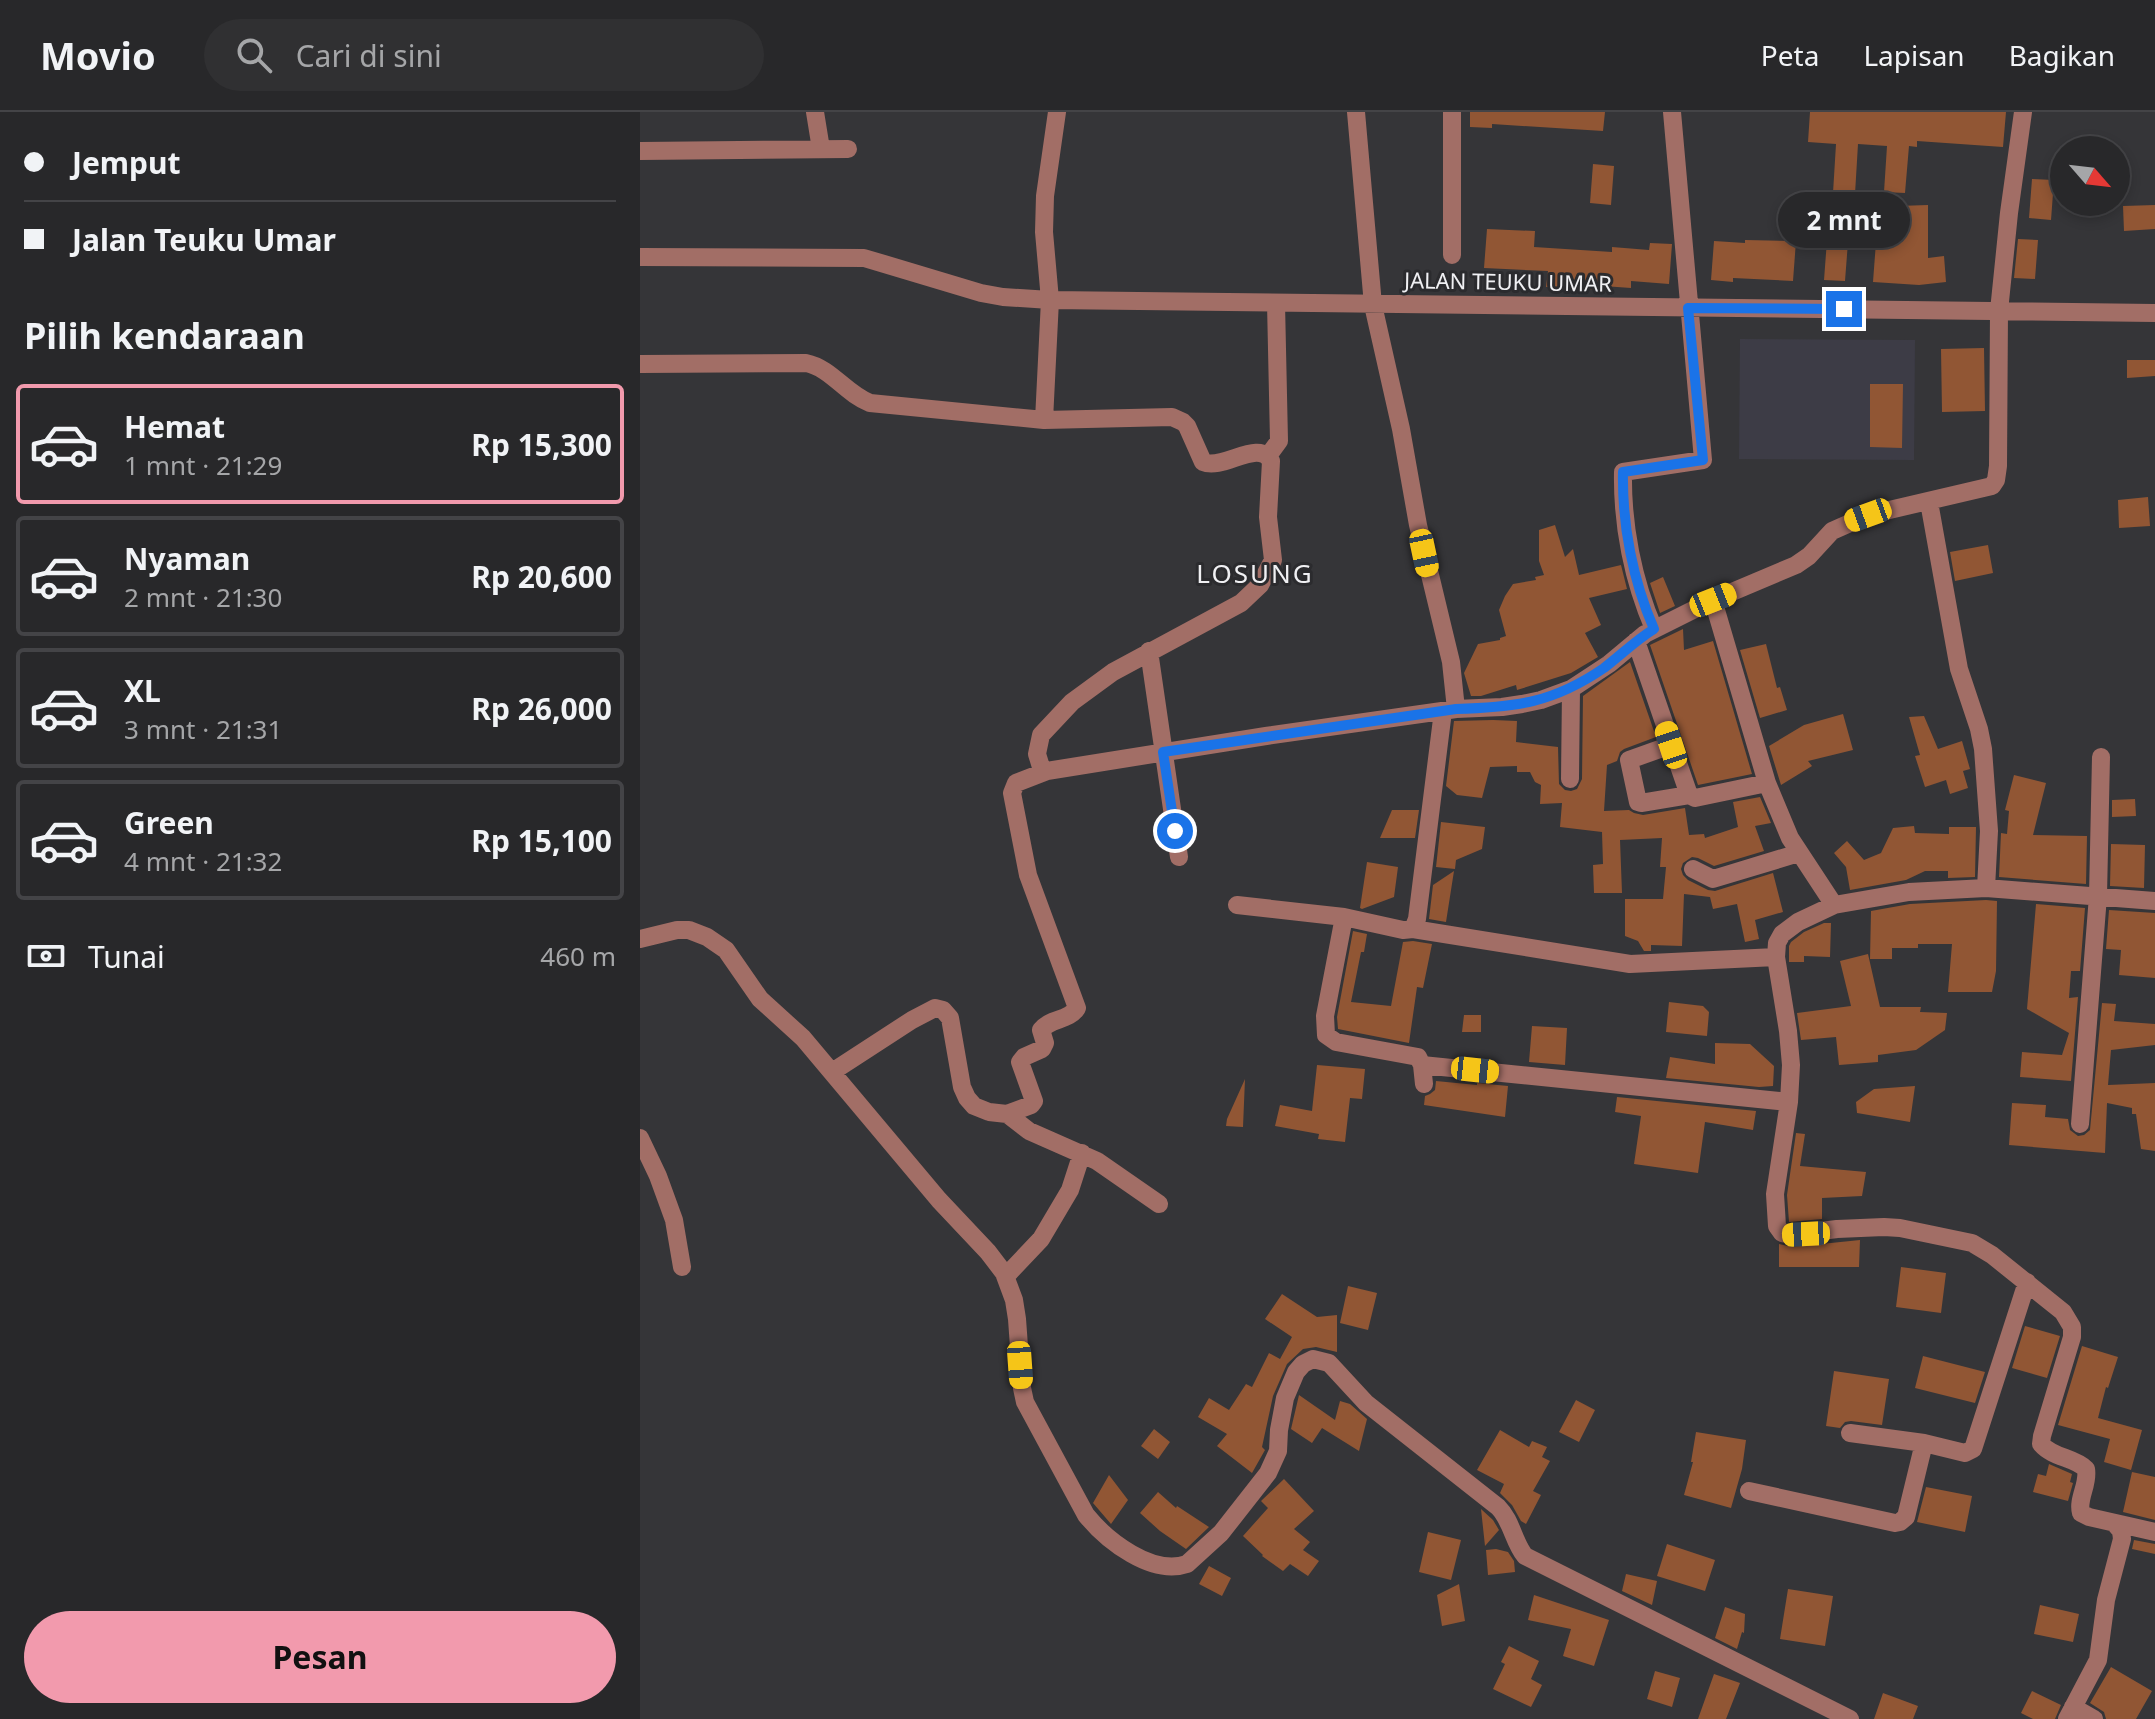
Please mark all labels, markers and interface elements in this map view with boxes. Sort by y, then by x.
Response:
search box [204,19,764,91]
text: Movio [40,29,156,81]
icon: search [232,33,276,77]
text: Cari di sini [296,35,442,76]
text: Peta [1761,36,1819,74]
text: Lapisan [1863,36,1965,74]
text: Bagikan [2009,36,2115,74]
north arrow [2050,136,2130,216]
map controls [2050,136,2130,216]
text: Jemput [72,142,181,183]
callout: 2 mnt [1778,193,1910,249]
text: 2 mnt [1806,202,1882,238]
text: Jalan Teuku Umar [72,219,336,260]
street label: JALAN TEUKU UMAR [1402,264,1612,298]
route end [1826,291,1862,327]
text: Pilih kendaraan [24,311,305,360]
text: Hemat [124,406,225,447]
icon: car [28,408,100,480]
text: Rp 15,300 [471,424,612,465]
text: 1 mnt · 21:29 [124,447,282,483]
car [1841,496,1895,534]
car [1407,527,1441,579]
text: Nyaman [124,538,250,579]
icon: car [28,540,100,612]
district label: LOSUNG [1196,555,1314,591]
text: Rp 20,600 [471,556,612,597]
text: 2 mnt · 21:30 [124,579,282,615]
car [1686,580,1740,620]
text: XL [124,670,161,711]
icon: car [28,672,100,744]
text: Rp 26,000 [471,688,612,729]
text: 3 mnt · 21:31 [124,711,282,747]
car [1652,718,1690,772]
text: Green [124,802,214,843]
icon: car [28,804,100,876]
route start [1157,813,1193,849]
text: Rp 15,100 [471,820,612,861]
text: 4 mnt · 21:32 [124,843,282,879]
icon: cash [24,934,68,978]
text: Tunai [88,936,165,977]
text: 460 m [540,938,616,974]
car [1450,1056,1500,1084]
car [1781,1221,1831,1247]
car [1006,1340,1034,1390]
button: Pesan [24,1611,616,1703]

